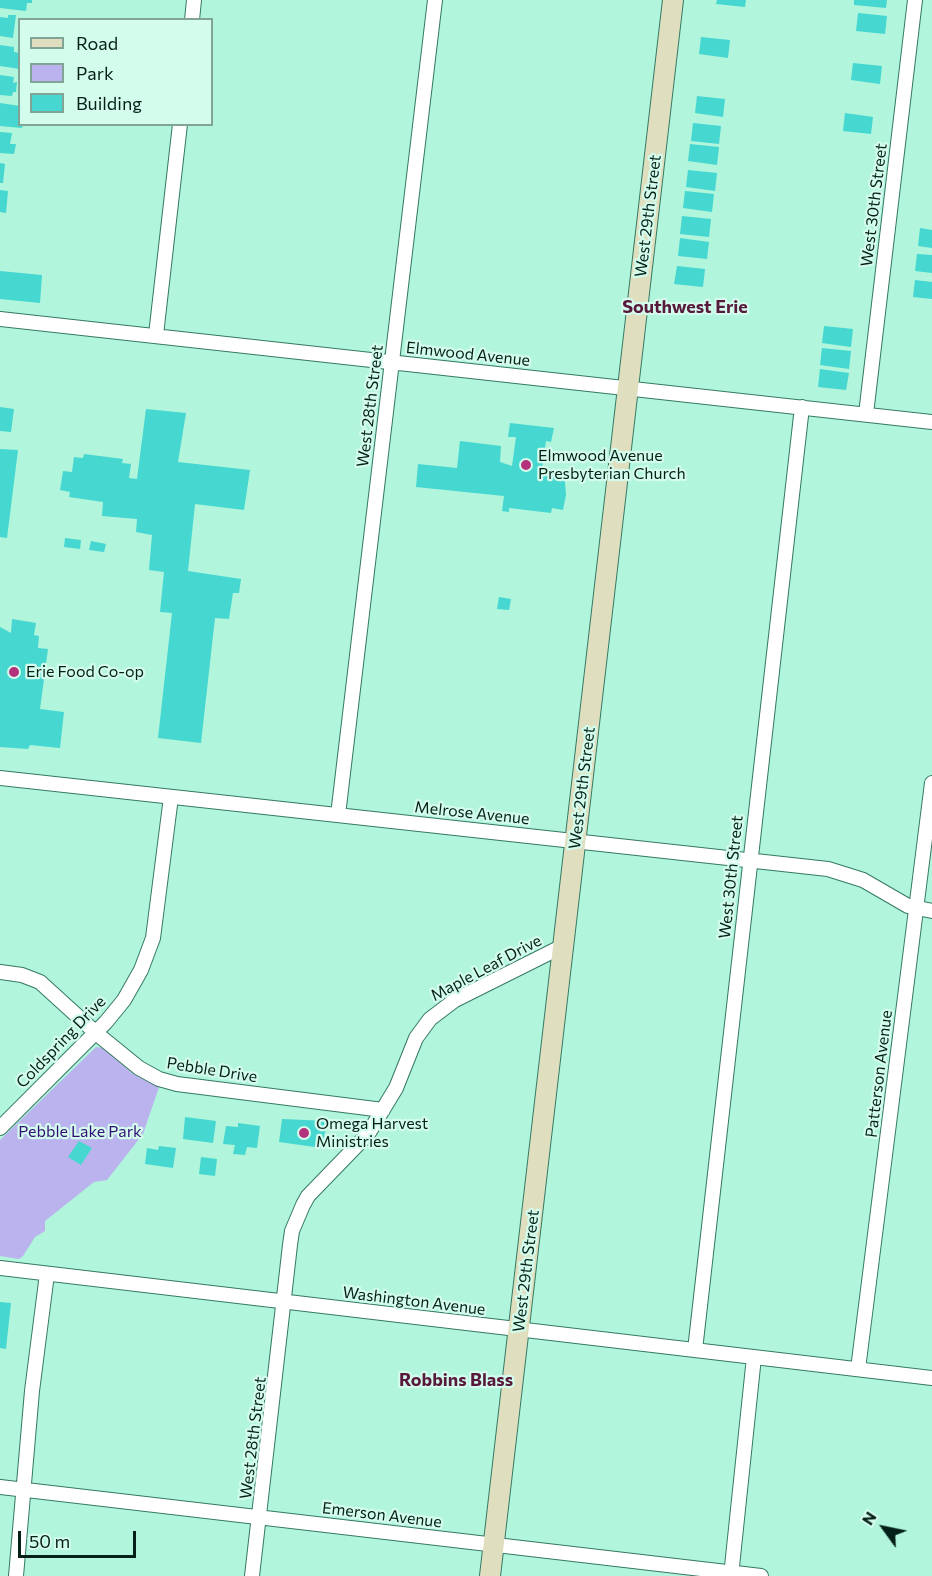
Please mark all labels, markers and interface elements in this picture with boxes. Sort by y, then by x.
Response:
legend [18,18,213,126]
text: Road [76,32,118,54]
text: Park [76,62,114,84]
text: Building [76,92,142,114]
street label: West 30th Street [857,142,891,268]
street label: West 29th Street [631,154,665,278]
district label: Southwest Erie [622,296,748,318]
street label: Elmwood Avenue [405,338,531,370]
street label: West 28th Street [353,344,387,468]
place label: Elmwood Avenue Presbyterian Church [538,446,686,484]
marker: Elmwood Avenue Presbyterian Church [519,458,533,472]
place label: Erie Food Co-op [26,662,144,682]
marker: Erie Food Co-op [7,665,21,679]
street label: West 29th Street [565,726,599,850]
street label: Melrose Avenue [414,797,530,829]
street label: West 30th Street [715,814,747,940]
street label: Maple Leaf Drive [427,931,545,1005]
street label: Coldspring Drive [12,992,110,1092]
street label: Patterson Avenue [862,1009,896,1139]
street label: Pebble Drive [165,1053,259,1087]
place label: Omega Harvest Ministries [316,1114,428,1152]
park label: Pebble Lake Park [18,1122,142,1142]
marker: Omega Harvest Ministries [297,1126,311,1140]
street label: West 29th Street [509,1209,543,1333]
street label: Washington Avenue [341,1283,487,1319]
district label: Robbins Blass [399,1369,513,1391]
street label: West 28th Street [236,1376,270,1500]
street label: Emerson Avenue [321,1498,443,1532]
north arrow [854,1498,914,1558]
text: N [857,1508,880,1528]
scale bar [21,1519,140,1557]
text: 50 m [29,1530,70,1552]

